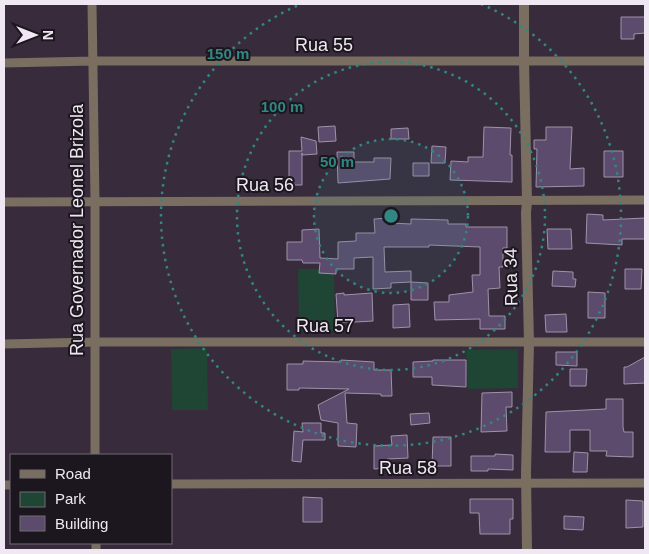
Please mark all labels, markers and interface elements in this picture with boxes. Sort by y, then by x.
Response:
north arrow [10,10,60,60]
text: N [40,30,56,40]
street label: Rua 55 [295,35,353,55]
text: 150 m [207,45,249,62]
text: 100 m [261,98,303,115]
street label: Rua Governador Leonel Brizola [67,103,87,356]
text: 50 m [320,153,354,170]
street label: Rua 56 [236,175,294,195]
centre of rings [382,207,400,225]
street label: Rua 34 [500,248,522,306]
street label: Rua 57 [296,316,354,336]
legend [10,454,172,544]
street label: Rua 58 [379,458,437,478]
text: Road [55,465,91,482]
text: Park [55,490,86,507]
text: Building [55,515,108,532]

